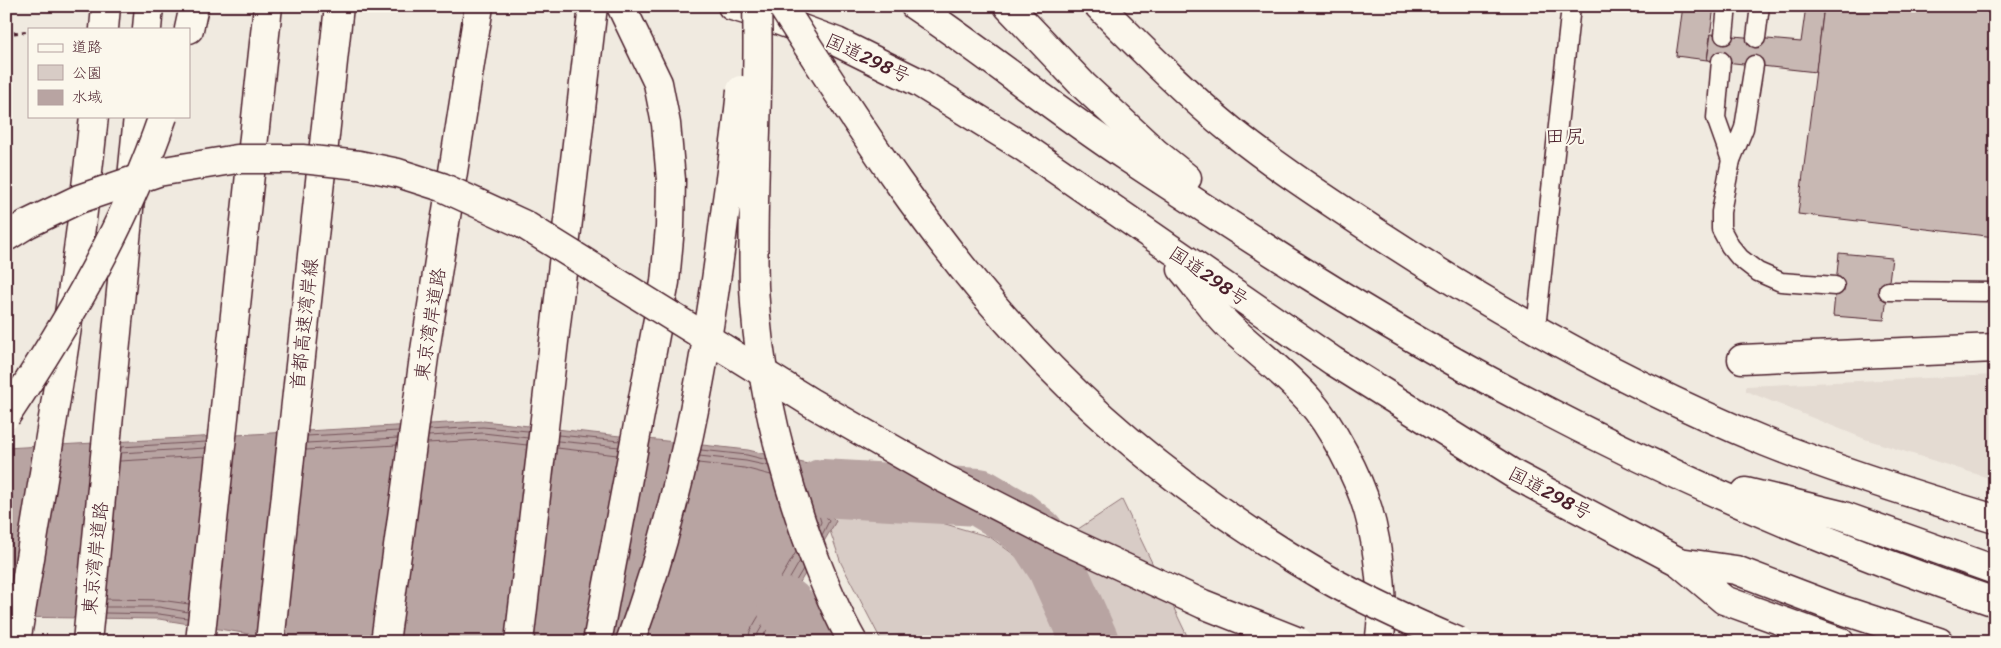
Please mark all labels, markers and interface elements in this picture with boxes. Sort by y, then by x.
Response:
street label: 国道298号 [820,24,916,92]
legend [28,28,190,118]
text: 道路 [72,34,102,60]
text: 公園 [72,60,102,86]
text: 水域 [72,84,102,110]
district label: 田尻 [1545,119,1585,154]
street label: 国道298号 [1162,237,1256,315]
street label: 首都高速湾岸線 [281,256,327,392]
street label: 東京湾岸道路 [405,265,455,383]
street label: 国道298号 [1502,457,1598,529]
street label: 東京湾岸道路 [73,500,117,616]

